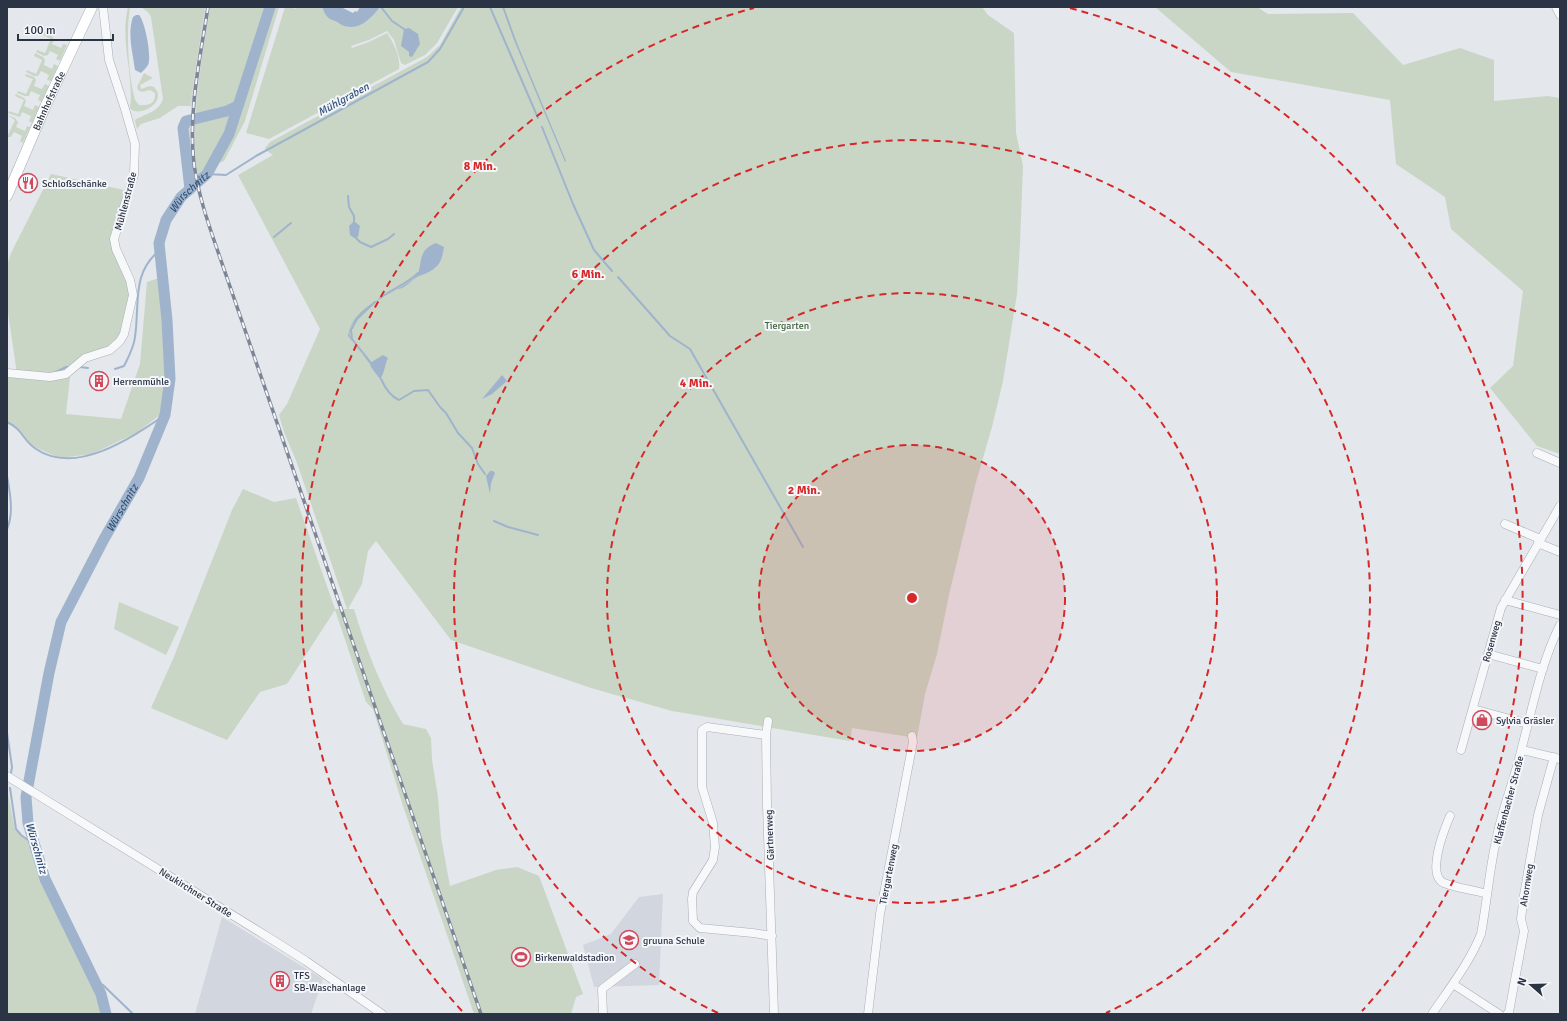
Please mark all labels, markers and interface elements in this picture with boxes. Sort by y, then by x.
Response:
scale bar [18,16,113,42]
text: 100 m [24,23,56,38]
street label: Bahnhofstraße [31,69,68,132]
water label: Mühlgraben [315,80,372,119]
text: 8 Min. [464,159,496,174]
water label: Würschnitz [166,168,213,215]
street label: Mühlenstraße [112,171,140,232]
restaurant icon: Schloßschänke [17,172,39,194]
place label: Schloßschänke [42,178,107,190]
text: 6 Min. [572,267,604,282]
park label: Tiergarten [765,320,809,332]
building icon: Herrenmühle [88,370,110,392]
place label: Herrenmühle [113,376,169,388]
text: 4 Min. [680,376,712,391]
water label: Würschnitz [103,481,142,534]
text: 2 Min. [788,483,820,498]
centre of rings [905,591,919,605]
street label: Rosenweg [1480,619,1504,664]
shop icon: Sylvia Gräsler [1471,709,1493,731]
place label: Sylvia Gräsler [1496,715,1555,727]
street label: Klaffenbacher Straße [1491,755,1527,846]
street label: Gärtnerweg [763,809,777,860]
water label: Würschnitz [23,821,50,876]
street label: Tiergartenweg [877,843,901,906]
street label: Ahornweg [1518,863,1536,907]
street label: Neukirchner Straße [157,866,234,920]
school or university icon: gruuna Schule [618,929,640,951]
place label: gruuna Schule [643,935,705,947]
sports icon: Birkenwaldstadion [510,946,532,968]
place label: Birkenwaldstadion [535,952,614,964]
north arrow [1511,965,1551,1005]
building icon: TFS SB-Waschanlage [269,970,291,992]
place label: TFS SB-Waschanlage [294,970,366,994]
text: N [1515,976,1529,988]

